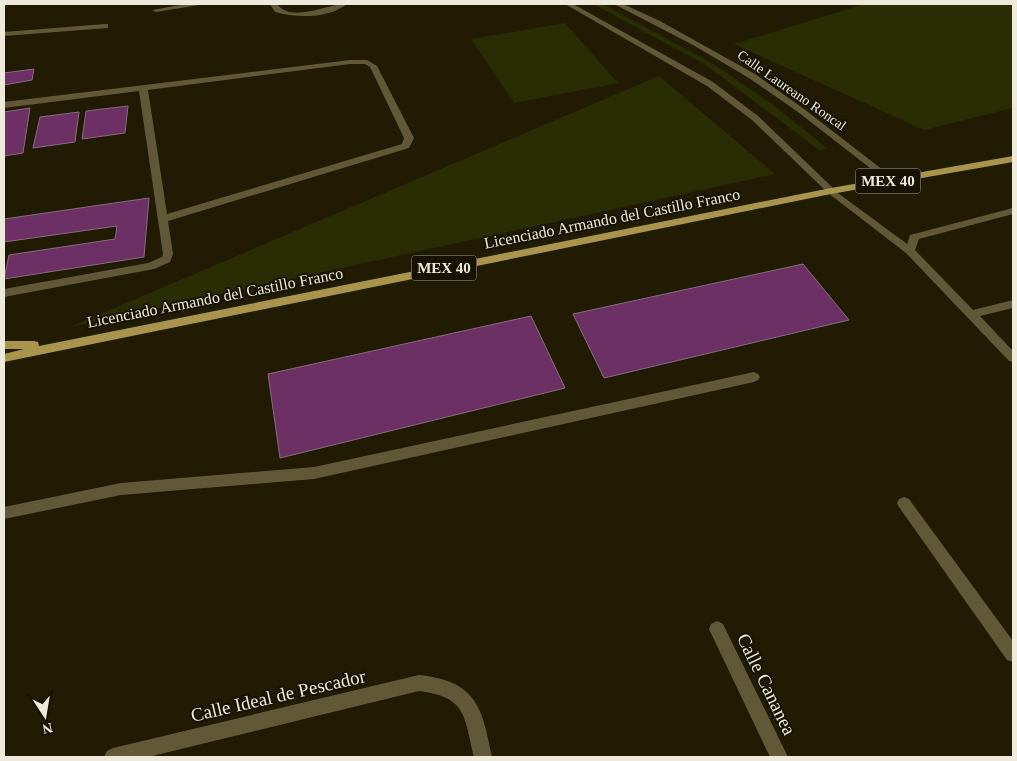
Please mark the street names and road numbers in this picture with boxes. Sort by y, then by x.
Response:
street label: Calle Laureano Roncal [735,47,849,134]
road number: MEX 40 [856,168,920,194]
street label: Licenciado Armando del Castillo Franco [483,185,742,252]
road number: MEX 40 [412,256,476,280]
street label: Licenciado Armando del Castillo Franco [86,264,345,331]
street label: Calle Cananea [733,630,800,739]
street label: Calle Ideal de Pescador [189,665,368,726]

